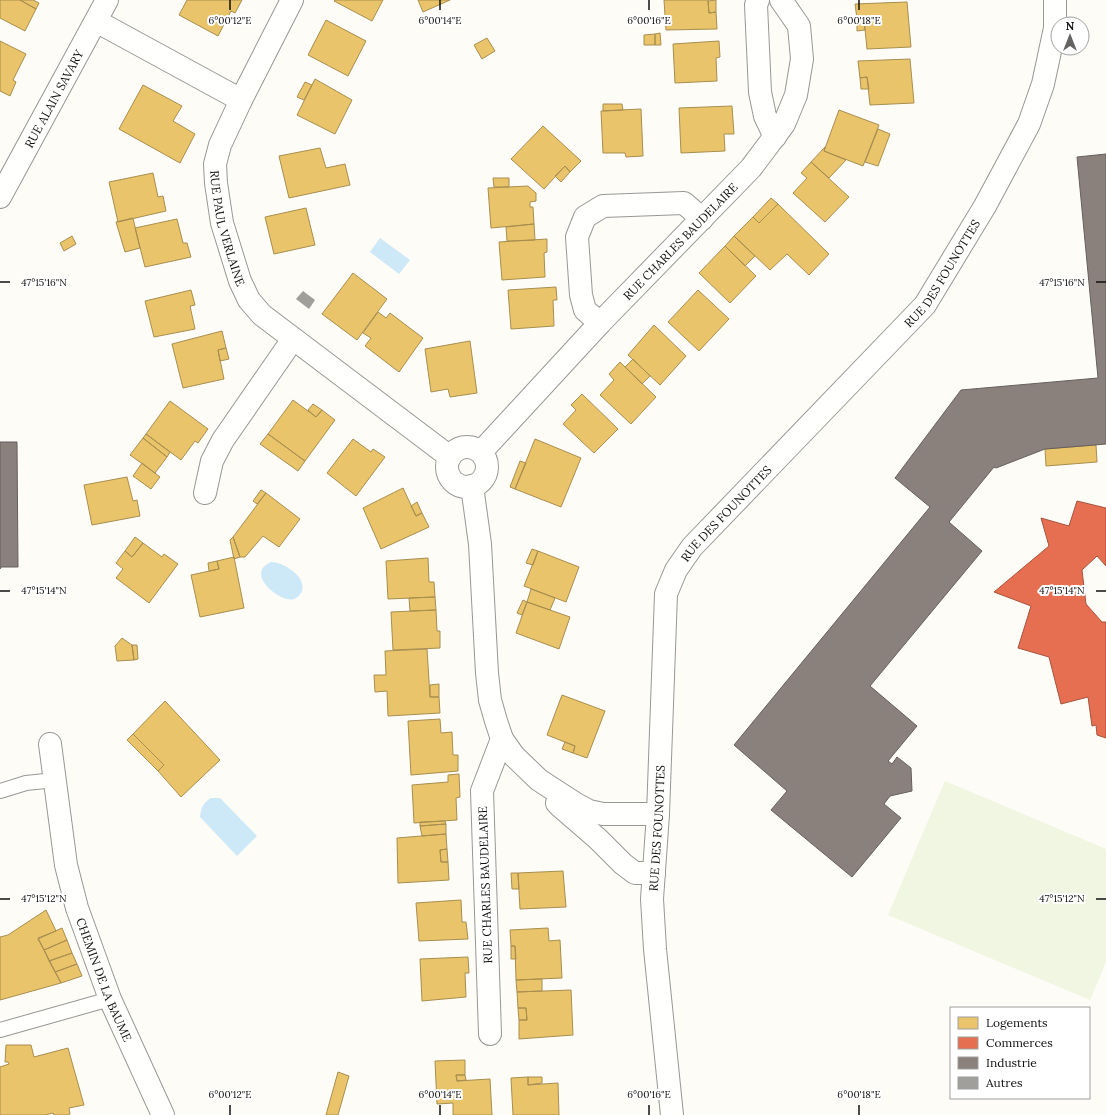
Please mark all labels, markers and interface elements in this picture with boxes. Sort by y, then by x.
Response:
text: 6°00'12"E [208,14,252,27]
text: 6°00'14"E [419,14,461,27]
text: 6°00'16"E [627,14,671,27]
text: 6°00'18"E [837,14,881,27]
north arrow [1050,16,1090,56]
text: N [1066,19,1075,33]
street label: RUE ALAIN SAVARY [21,47,86,150]
street label: RUE PAUL VERLAINE [208,170,249,288]
street label: RUE CHARLES BAUDELAIRE [619,179,740,303]
street label: RUE DES FOUNOTTES [900,216,983,330]
text: 47°15'16"N [21,276,67,289]
text: 47°15'16"N [1039,276,1085,289]
street label: RUE DES FOUNOTTES [677,462,774,564]
text: 47°15'14"N [21,584,67,597]
text: 47°15'14"N [1039,584,1085,597]
street label: RUE DES FOUNOTTES [645,764,667,892]
street label: RUE CHARLES BAUDELAIRE [475,806,495,964]
text: 47°15'12"N [21,892,67,905]
text: 47°15'12"N [1039,892,1085,905]
street label: CHEMIN DE LA BAUME [74,915,136,1044]
legend [950,1007,1090,1099]
text: Logements [986,1015,1048,1030]
text: Commerces [986,1035,1053,1050]
text: Industrie [986,1055,1037,1070]
text: Autres [985,1075,1023,1090]
text: 6°00'12"E [208,1088,252,1101]
text: 6°00'14"E [419,1088,461,1101]
text: 6°00'16"E [627,1088,671,1101]
text: 6°00'18"E [837,1088,881,1101]

